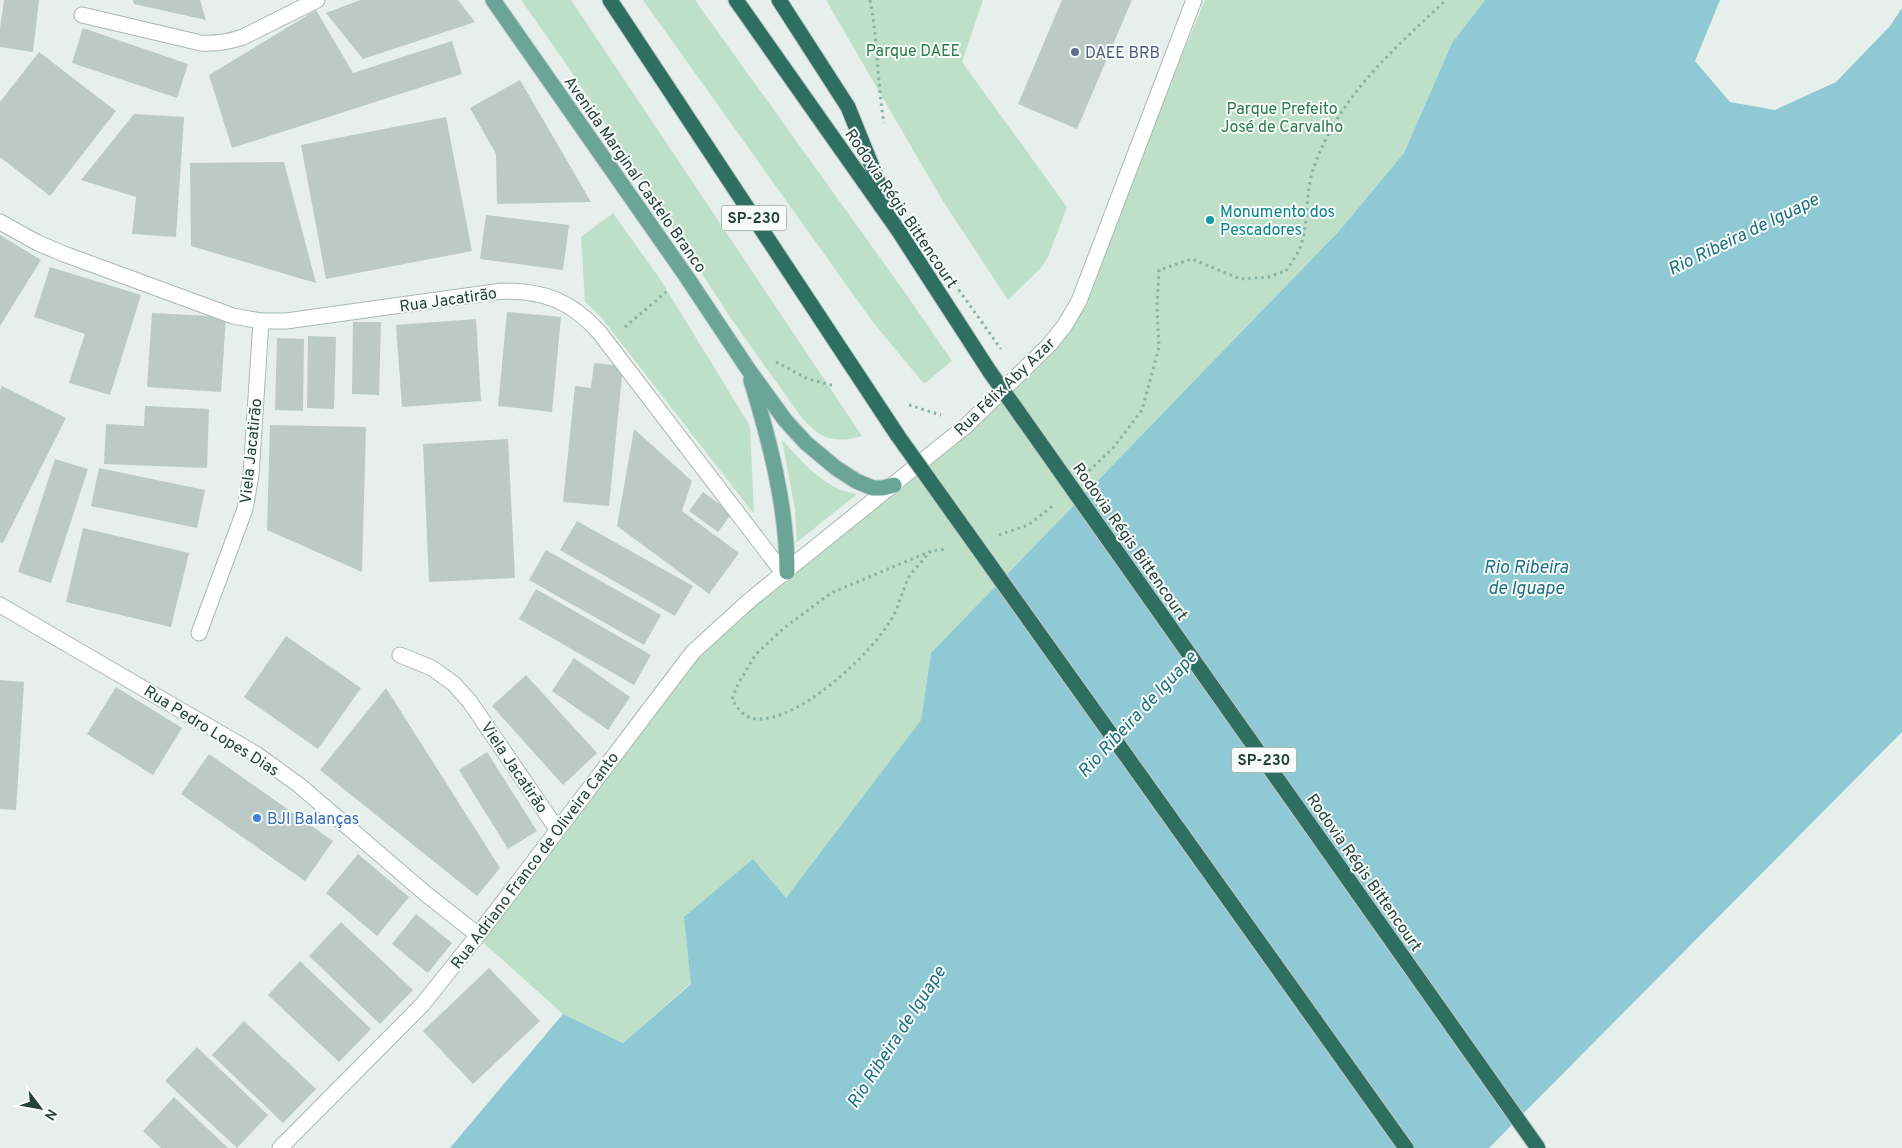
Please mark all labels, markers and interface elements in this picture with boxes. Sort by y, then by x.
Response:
park label: Parque DAEE [866,42,960,62]
place label: DAEE BRB [1085,44,1160,64]
marker: DAEE BRB [1069,46,1081,58]
street label: Avenida Marginal Castelo Branco [559,73,710,277]
park label: Parque Prefeito José de Carvalho [1221,100,1343,138]
street label: Rodovia Régis Bittencourt [840,126,961,293]
water label: Rio Ribeira de Iguape [1664,189,1823,282]
place label: Monumento dos Pescadores [1220,203,1335,241]
road number: SP-230 [722,206,786,230]
marker: Monumento dos Pescadores [1204,214,1216,226]
street label: Rua Jacatirão [398,284,498,318]
street label: Rua Félix Aby Azar [951,334,1060,441]
street label: Viela Jacatirão [237,397,267,505]
street label: Rodovia Régis Bittencourt [1067,459,1191,625]
water label: Rio Ribeira de Iguape [1484,557,1569,601]
water label: Rio Ribeira de Iguape [1073,646,1203,783]
street label: Rua Pedro Lopes Dias [140,682,282,781]
street label: Viela Jacatirão [475,719,551,818]
road number: SP-230 [1232,748,1296,772]
street label: Rua Adriano Franco de Oliveira Canto [447,749,624,974]
street label: Rodovia Régis Bittencourt [1301,790,1425,956]
place label: BJI Balanças [267,810,359,830]
marker: BJI Balanças [251,812,263,824]
water label: Rio Ribeira de Iguape [843,962,952,1113]
north arrow [15,1083,65,1133]
text: N [40,1105,60,1123]

